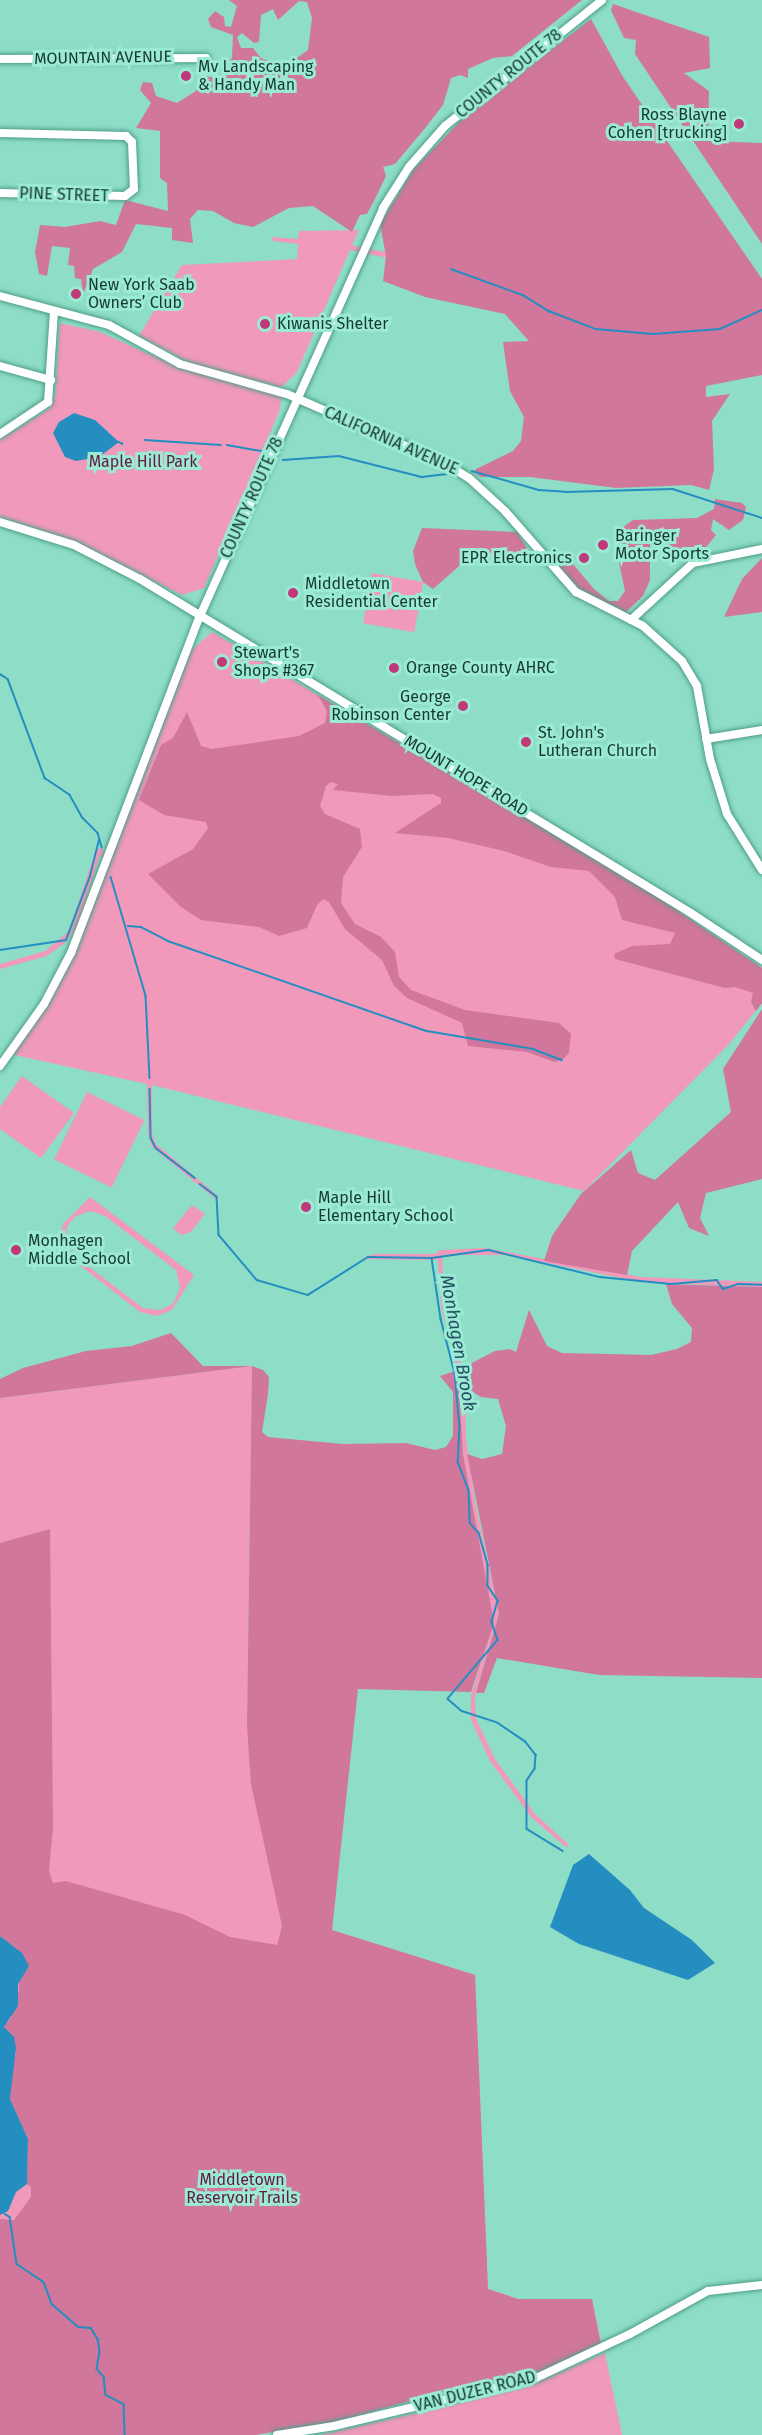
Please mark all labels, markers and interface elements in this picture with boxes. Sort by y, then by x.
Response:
street label: COUNTY ROUTE 78 [452,26,566,122]
street label: MOUNTAIN AVENUE [34,47,172,69]
place label: Mv Landscaping & Handy Man [198,57,313,95]
marker: Mv Landscaping & Handy Man [179,69,193,83]
place label: Ross Blayne Cohen [trucking] [608,105,727,143]
marker: Ross Blayne Cohen [trucking] [732,117,746,131]
street label: PINE STREET [19,184,109,206]
place label: New York Saab Owners’ Club [88,275,195,313]
marker: New York Saab Owners’ Club [69,287,83,301]
place label: Kiwanis Shelter [277,314,388,334]
marker: Kiwanis Shelter [258,317,272,331]
street label: CALIFORNIA AVENUE [321,403,461,479]
street label: COUNTY ROUTE 78 [217,435,287,561]
park label: Maple Hill Park [89,452,197,472]
place label: Baringer Motor Sports [615,526,709,564]
marker: Baringer Motor Sports [596,538,610,552]
place label: EPR Electronics [461,548,572,568]
marker: EPR Electronics [577,551,591,565]
place label: Middletown Residential Center [305,574,438,612]
marker: Middletown Residential Center [286,586,300,600]
place label: Stewart's Shops #367 [234,643,314,681]
marker: Stewart's Shops #367 [215,655,229,669]
place label: Orange County AHRC [406,658,555,678]
marker: Orange County AHRC [387,661,401,675]
place label: George Robinson Center [331,687,451,725]
marker: George Robinson Center [456,699,470,713]
place label: St. John's Lutheran Church [538,723,657,761]
street label: MOUNT HOPE ROAD [400,731,532,821]
marker: St. John's Lutheran Church [519,735,533,749]
place label: Maple Hill Elementary School [318,1188,453,1226]
marker: Maple Hill Elementary School [299,1200,313,1214]
place label: Monhagen Middle School [28,1231,131,1269]
marker: Monhagen Middle School [9,1243,23,1257]
water label: Monhagen Brook [435,1273,481,1413]
park label: Middletown Reservoir Trails [186,2170,298,2208]
street label: VAN DUZER ROAD [412,2368,538,2416]

